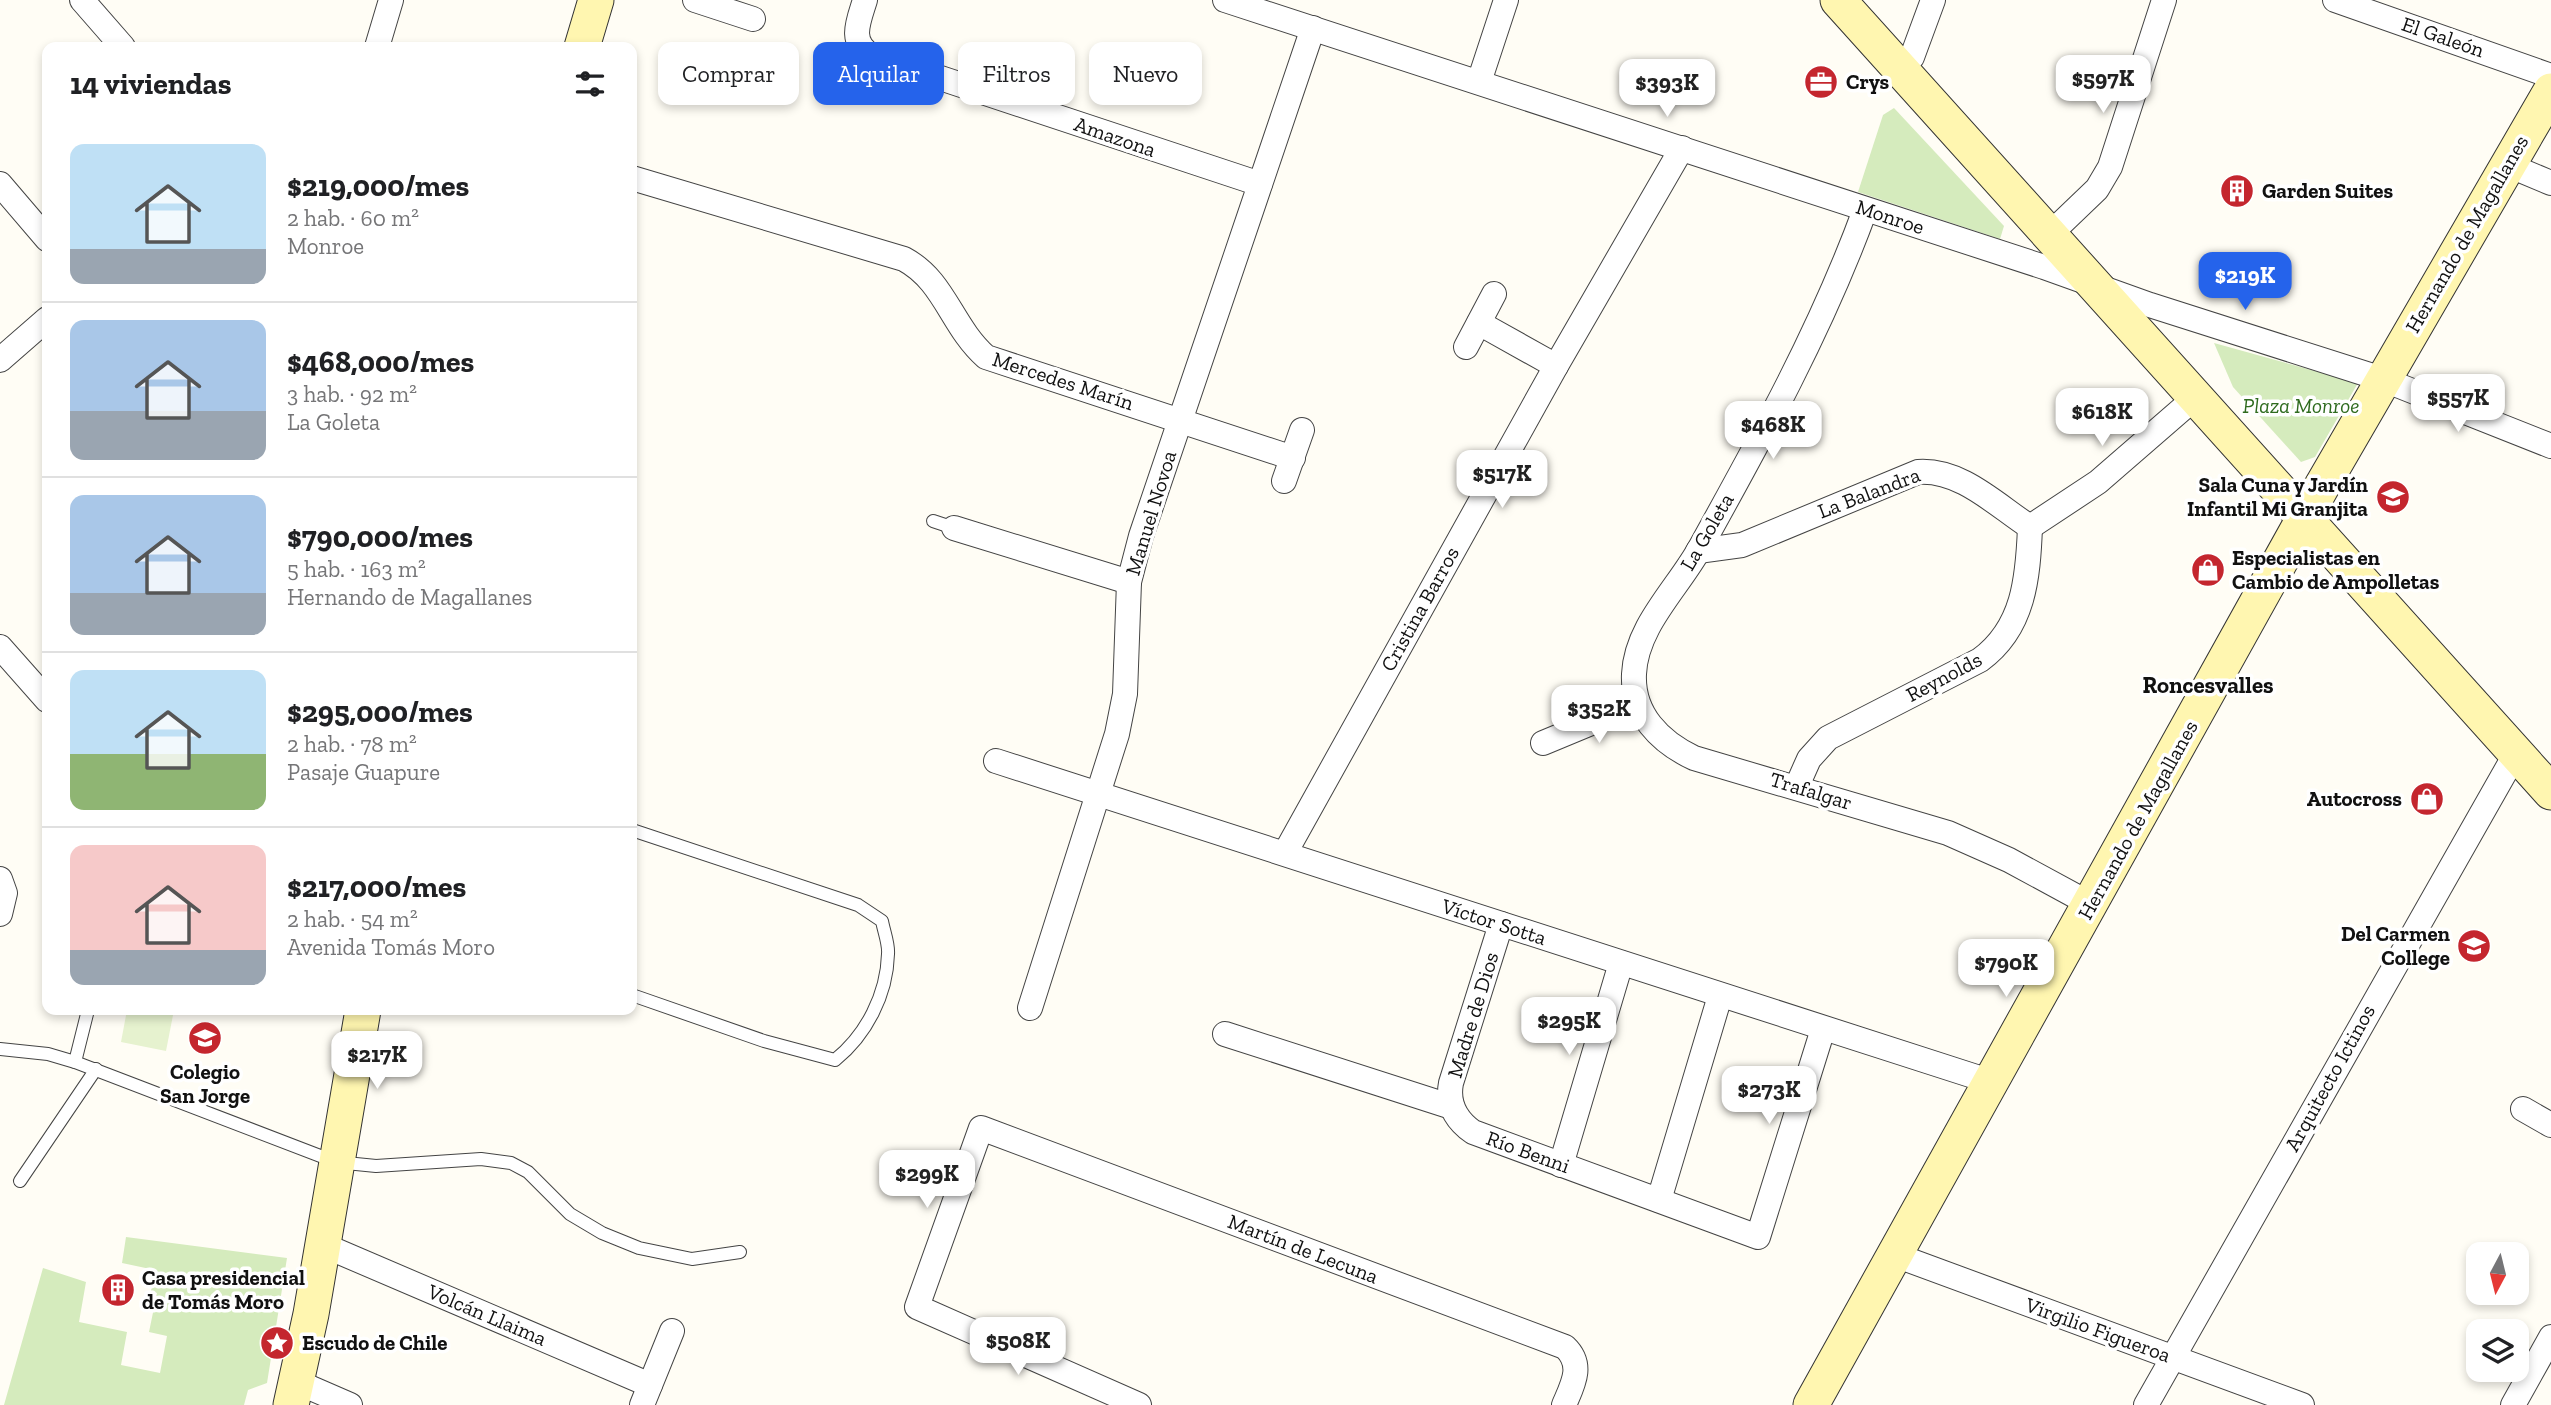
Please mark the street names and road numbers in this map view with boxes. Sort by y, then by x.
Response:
street label: El Galeón [2399,11,2488,62]
street label: Amazona [1071,111,1159,162]
street label: Hernando de Magallanes [2400,130,2533,337]
street label: Monroe [1853,194,1928,239]
street label: Mercedes Marín [989,346,1137,415]
street label: Manuel Novoa [1120,447,1181,578]
street label: La Balandra [1814,462,1923,523]
street label: La Goleta [1674,489,1739,575]
street label: Cristina Barros [1375,542,1464,675]
street label: Reynolds [1902,646,1986,707]
street label: Hernando de Magallanes [2072,716,2203,924]
street label: Trafalgar [1767,766,1855,815]
street label: Víctor Sotta [1438,893,1550,950]
street label: Madre de Dios [1442,949,1504,1081]
street label: Arquitecto Ictinos [2279,1000,2380,1155]
street label: Río Benni [1483,1125,1573,1178]
street label: Martín de Lecuna [1225,1208,1382,1289]
street label: Volcán Llaima [423,1278,550,1351]
street label: Virgilio Figueroa [2021,1291,2174,1367]

